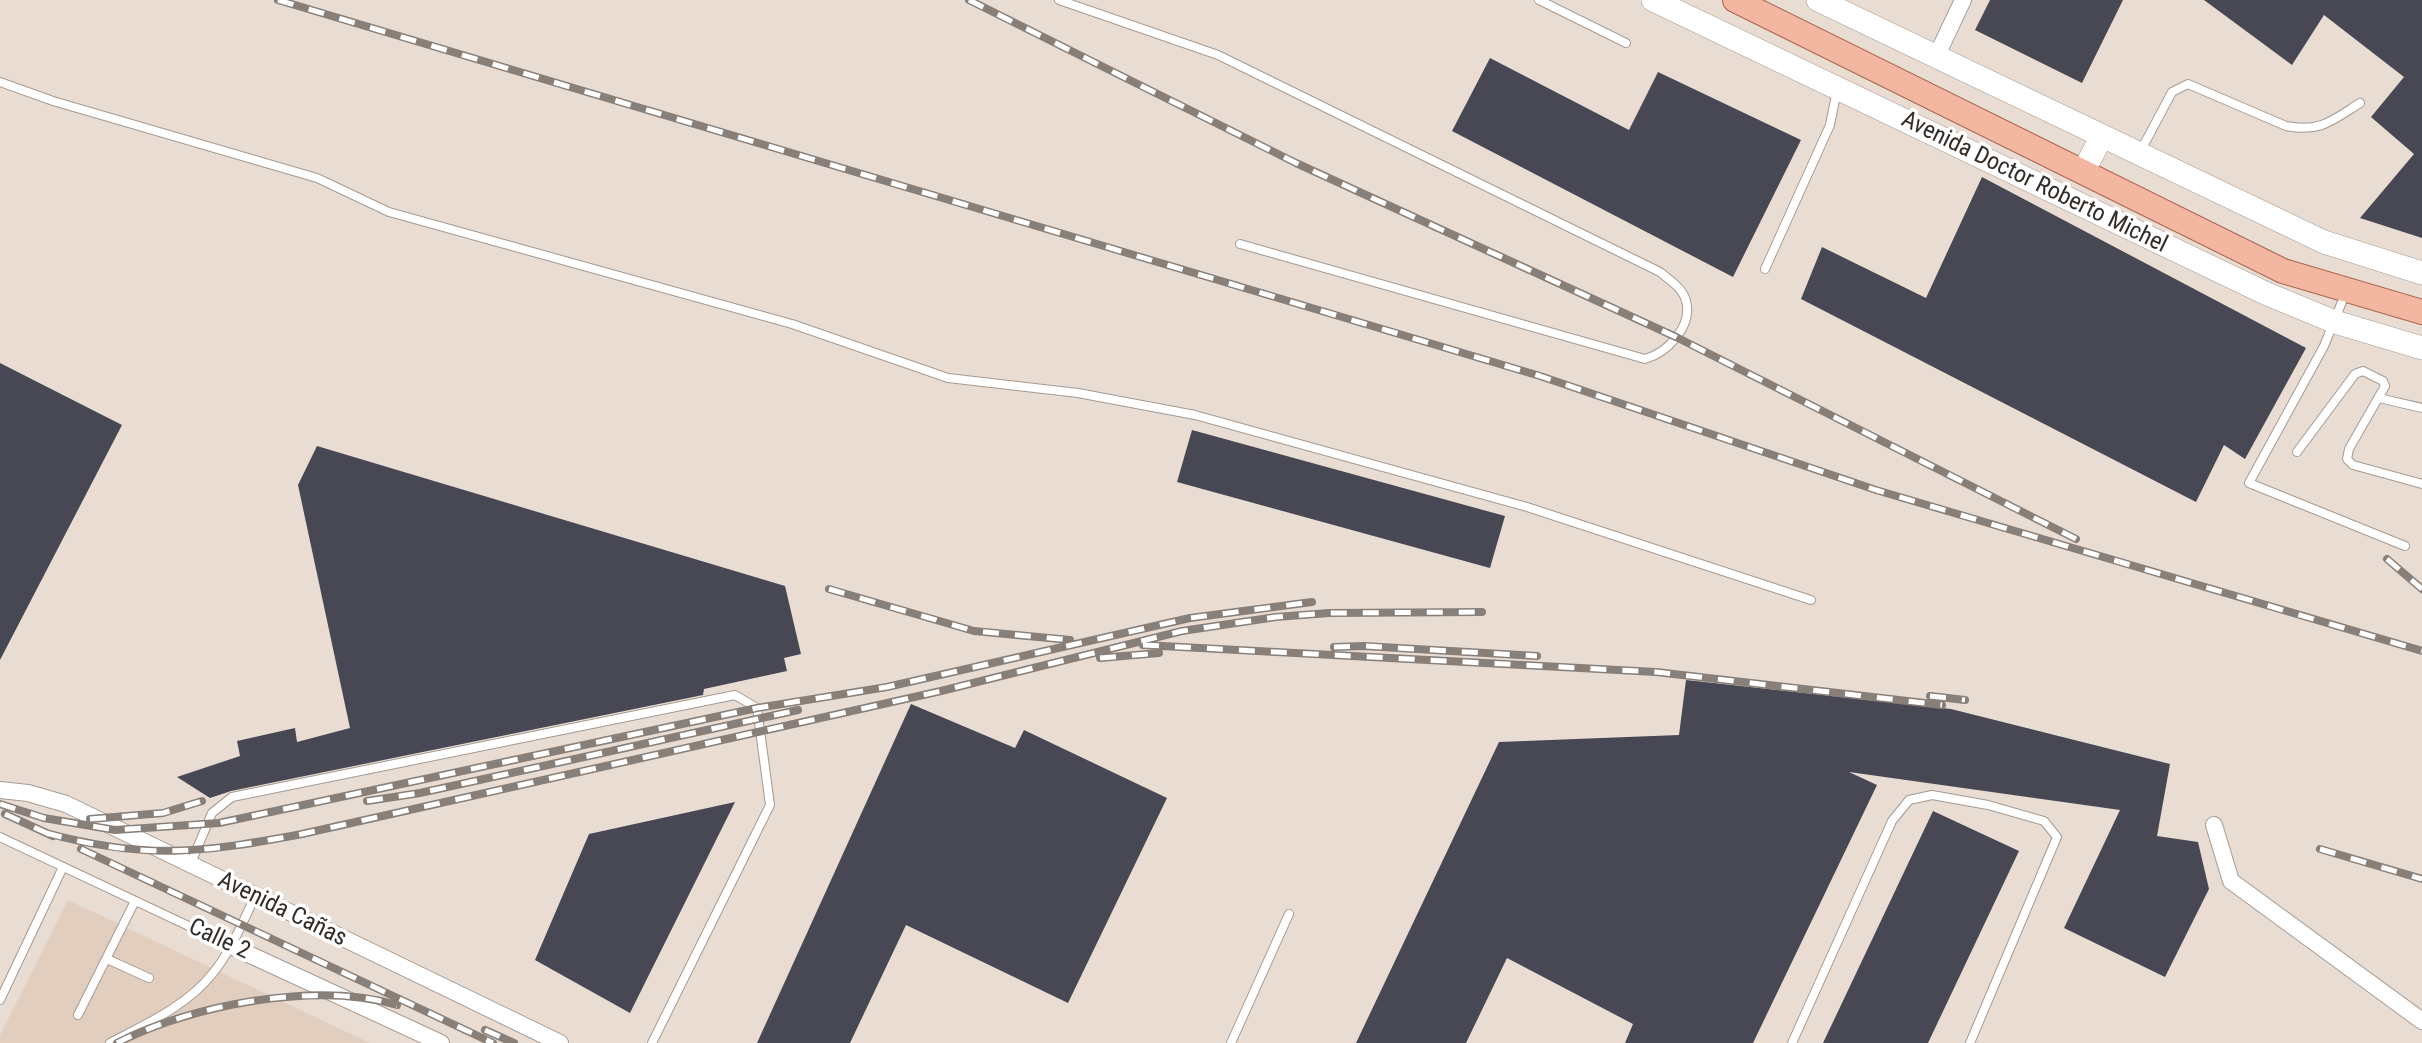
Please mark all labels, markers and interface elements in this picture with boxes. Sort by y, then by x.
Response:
street label: Avenida Doctor Roberto Michel [1896,106,2172,260]
street label: Avenida Cañas [213,866,351,954]
street label: Calle 2 [184,913,254,967]

